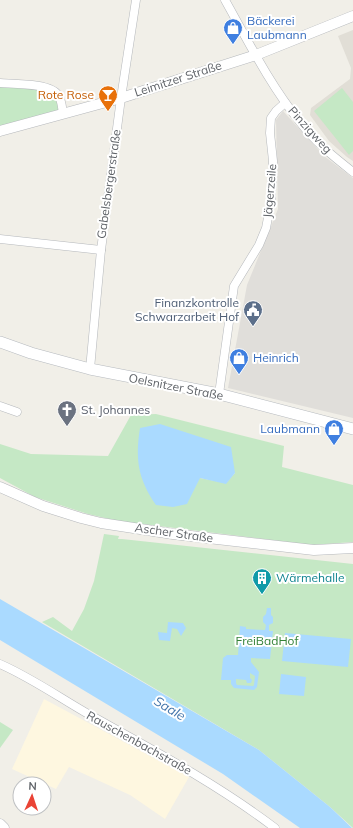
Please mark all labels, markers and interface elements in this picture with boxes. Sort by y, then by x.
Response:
place label: Bäckerei Laubmann [247,13,307,42]
shop icon: Bäckerei Laubmann [222,17,244,45]
street label: Leimitzer Straße [132,57,223,100]
bar icon: Rote Rose [97,84,119,112]
place label: Rote Rose [38,87,94,102]
street label: Pinzigweg [285,103,335,156]
street label: Gabelsbergerstraße [93,128,124,240]
street label: Jägerzeile [260,163,279,219]
place label: Finanzkontrolle Schwarzarbeit Hof [135,295,240,324]
public building icon: Finanzkontrolle Schwarzarbeit Hof [242,299,264,327]
shop icon: Heinrich [228,347,250,375]
place label: Heinrich [253,350,299,365]
street label: Oelsnitzer Straße [127,370,225,403]
church icon: St. Johannes [56,399,78,427]
place label: St. Johannes [81,402,150,417]
shop icon: Laubmann [323,418,345,446]
place label: Laubmann [260,421,320,436]
street label: Ascher Straße [134,520,214,545]
building icon: Wärmehalle [251,567,273,595]
place label: Wärmehalle [276,570,344,585]
park label: FreiBadHof [236,633,299,648]
water label: Saale [151,692,189,724]
street label: Rauschenbachstraße [84,707,194,778]
north arrow [12,776,52,816]
text: N [28,779,37,793]

